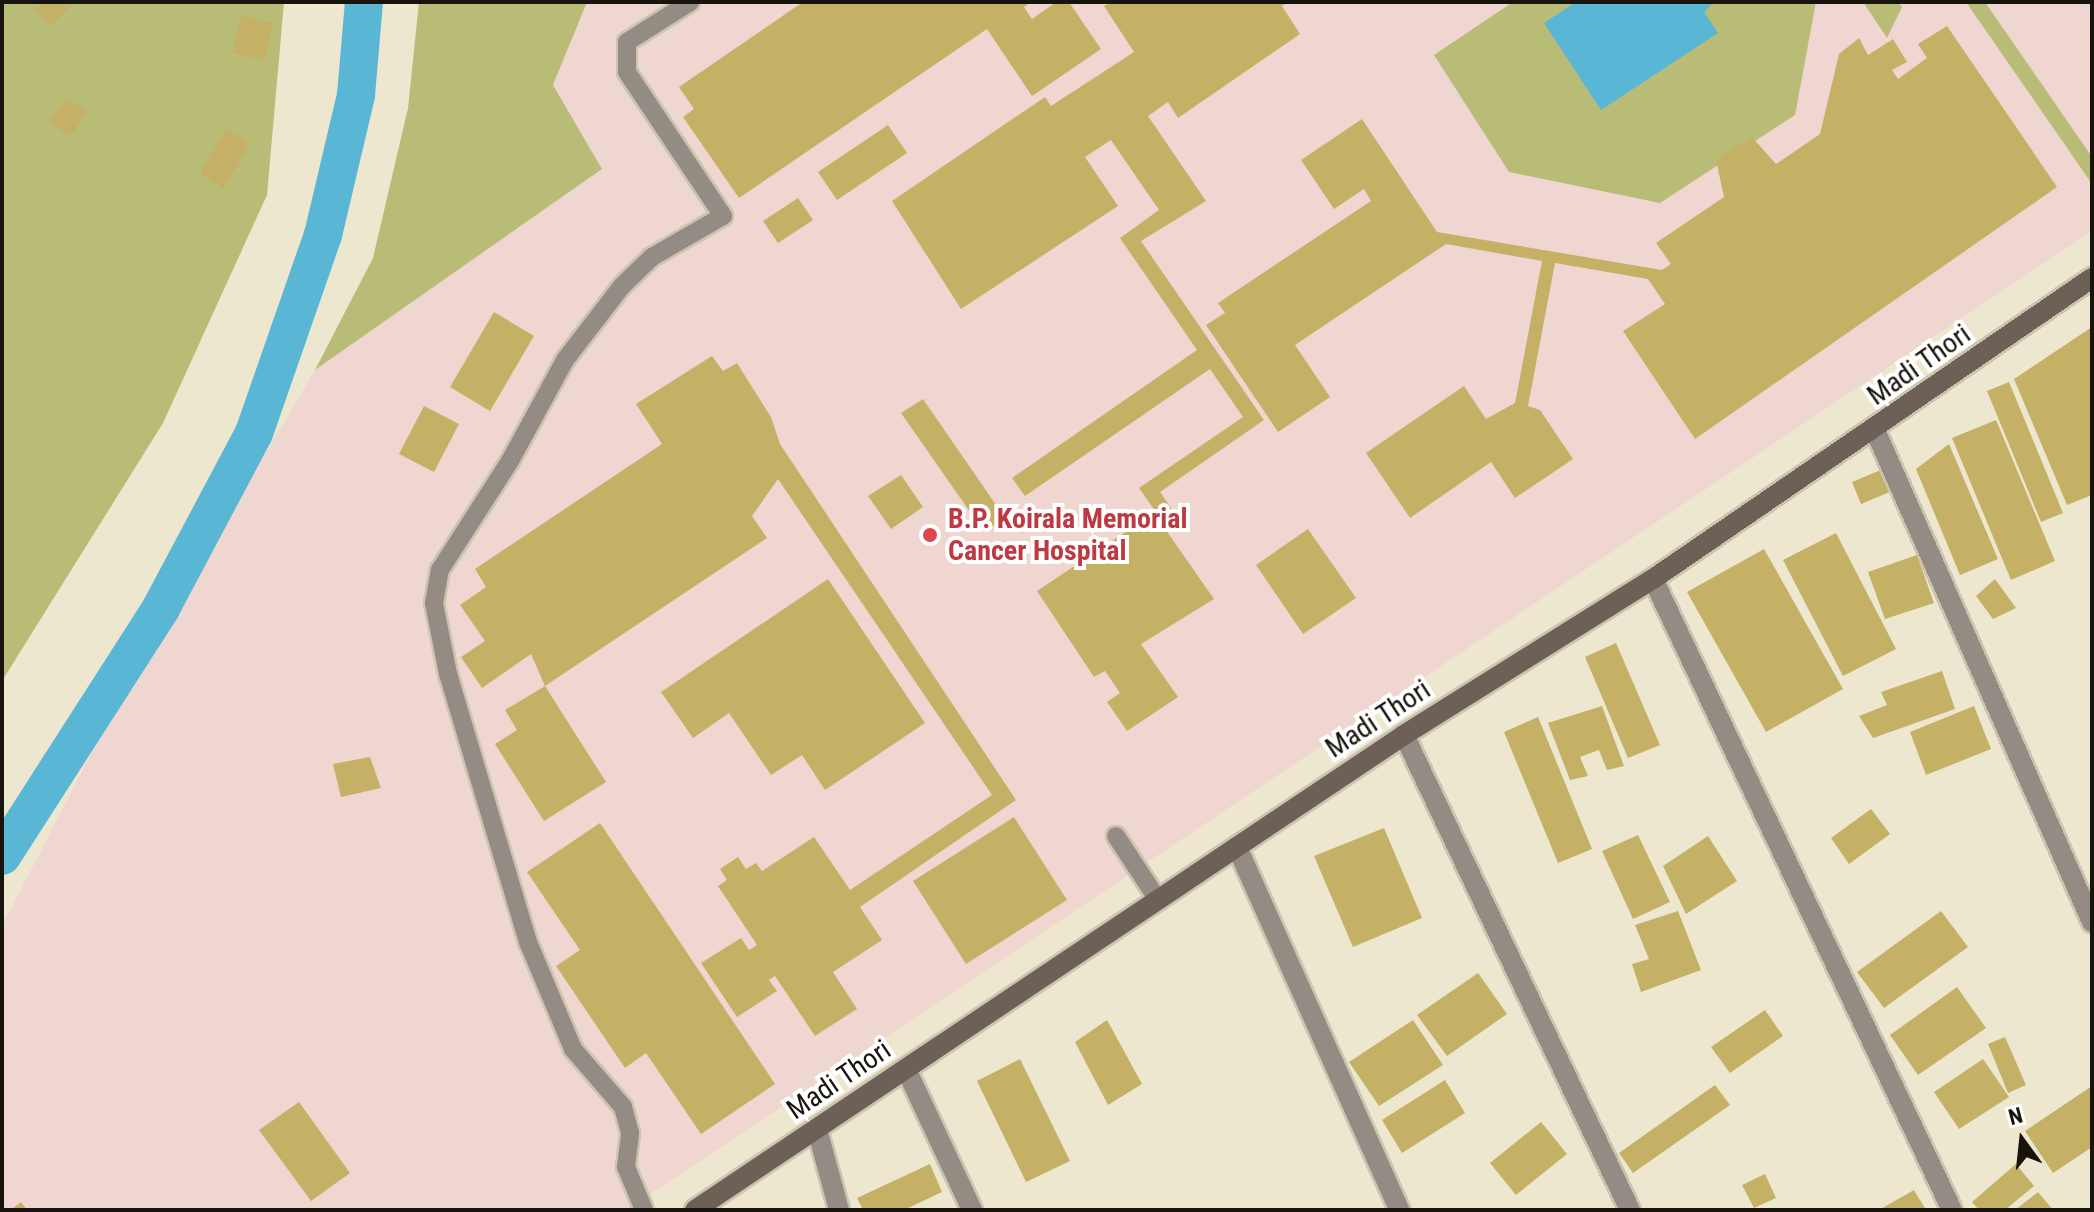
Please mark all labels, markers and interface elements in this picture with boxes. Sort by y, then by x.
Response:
street label: Madi Thori [1861,317,1977,413]
place label: B.P. Koirala Memorial Cancer Hospital [948,502,1188,568]
marker: B.P. Koirala Memorial Cancer Hospital [919,524,941,546]
street label: Madi Thori [1319,673,1437,765]
street label: Madi Thori [781,1033,897,1127]
north arrow [1982,1100,2062,1180]
text: N [2006,1103,2025,1130]

